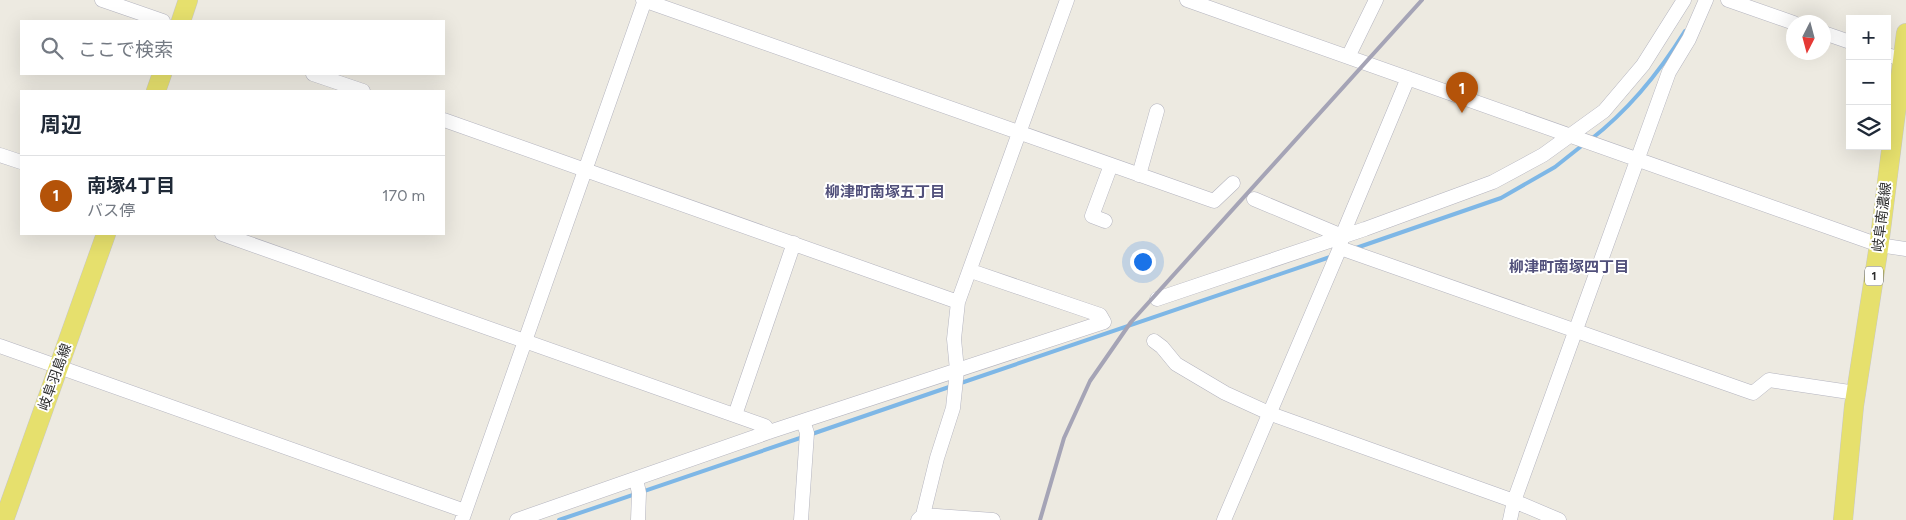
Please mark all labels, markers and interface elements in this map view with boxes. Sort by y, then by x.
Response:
north arrow [1786,15,1831,60]
map controls [1846,15,1891,150]
button: + [1846,15,1891,60]
search box [20,20,445,75]
icon: search [38,34,66,62]
text: ここで検索 [78,38,173,61]
button: − [1846,60,1891,105]
pin: 1 [1446,72,1478,113]
button: layers [1846,105,1891,150]
text: 周辺 [40,112,82,137]
text: 南塚4丁目 [87,174,175,197]
street label: 岐阜南濃線 [1869,181,1895,253]
district label: 柳津町南塚五丁目 [825,183,945,201]
text: 1 [53,186,59,205]
text: 170 m [382,186,425,205]
text: バス停 [87,201,135,220]
your location [1130,249,1156,275]
district label: 柳津町南塚四丁目 [1509,258,1629,276]
road number: 1 [1865,266,1883,286]
street label: 岐阜羽島線 [35,341,75,413]

